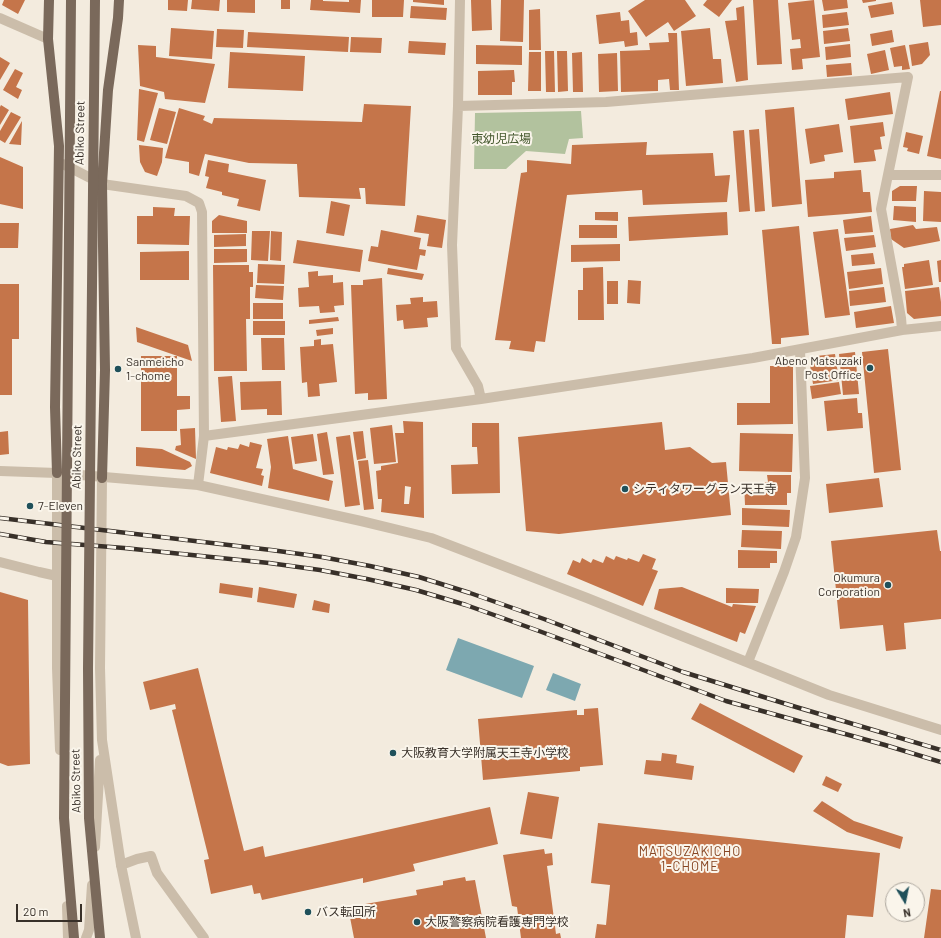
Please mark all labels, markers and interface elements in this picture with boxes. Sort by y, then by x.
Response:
street label: Abiko Street [72,101,88,165]
park label: 東幼児広場 [471,132,531,146]
place label: Abeno Matsuzaki Post Office [775,354,862,382]
place label: Sanmeicho 1-chome [126,355,184,383]
marker: Abeno Matsuzaki Post Office [865,363,875,373]
marker: Sanmeicho 1-chome [113,364,123,374]
street label: Abiko Street [69,425,85,489]
place label: シティタワーグラン天王寺 [633,482,777,496]
marker: シティタワーグラン天王寺 [620,484,630,494]
place label: 7-Eleven [38,499,83,513]
marker: 7-Eleven [25,501,35,511]
place label: Okumura Corporation [818,571,880,599]
marker: Okumura Corporation [883,580,893,590]
place label: 大阪教育大学附属天王寺小学校 [401,746,569,760]
marker: 大阪教育大学附属天王寺小学校 [388,748,398,758]
street label: Abiko Street [68,749,84,813]
district label: MATSUZAKICHO 1-CHOME [639,844,741,875]
north arrow [885,882,925,922]
scale bar [18,896,84,922]
text: 20 m [23,904,49,918]
place label: バス転回所 [316,905,376,919]
text: N [902,906,912,920]
marker: バス転回所 [303,907,313,917]
place label: 大阪警察病院看護専門学校 [425,915,569,929]
marker: 大阪警察病院看護専門学校 [412,917,422,927]

